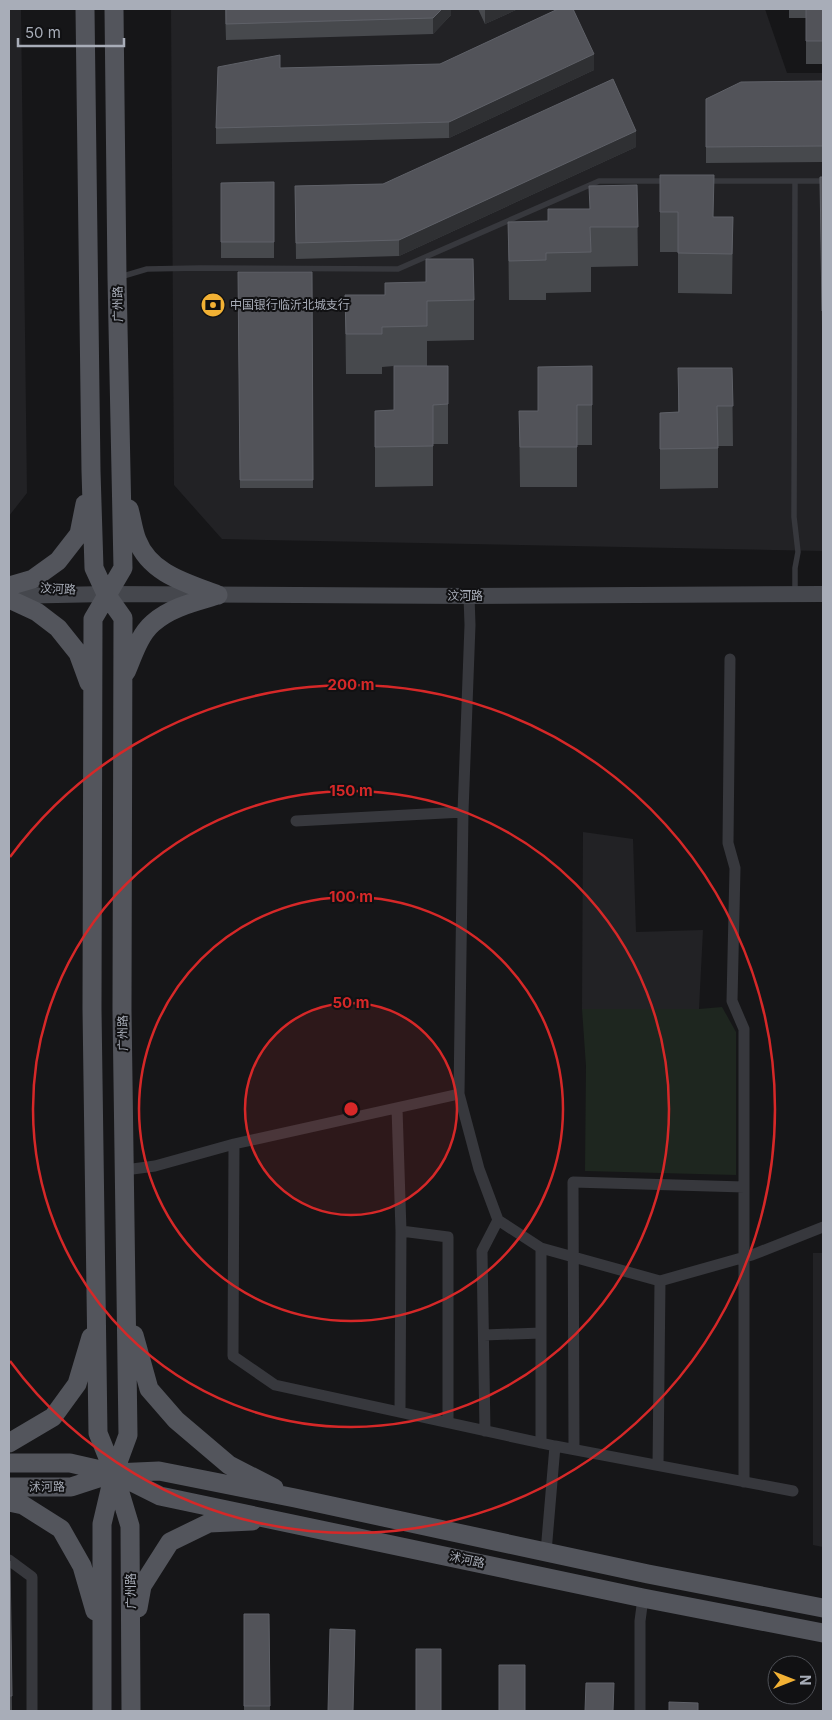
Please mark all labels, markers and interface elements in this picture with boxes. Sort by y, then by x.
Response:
scale bar [18,15,124,47]
text: 50 m [25,23,61,42]
street label: 广州路 [110,286,125,322]
bank icon: 中国银行临沂北城支行 [200,292,226,318]
place label: 中国银行临沂北城支行 [230,297,350,312]
street label: 汶河路 [40,580,76,597]
street label: 汶河路 [447,588,483,603]
text: 200 m [328,675,374,694]
text: 150 m [329,781,373,800]
text: 100 m [329,887,373,906]
text: 50 m [333,993,369,1012]
street label: 广州路 [115,1015,130,1051]
centre of rings [342,1100,360,1118]
street label: 沭河路 [29,1479,65,1494]
street label: 沭河路 [448,1548,486,1571]
street label: 广州路 [123,1573,138,1609]
north arrow [767,1655,817,1705]
text: N [797,1675,814,1685]

